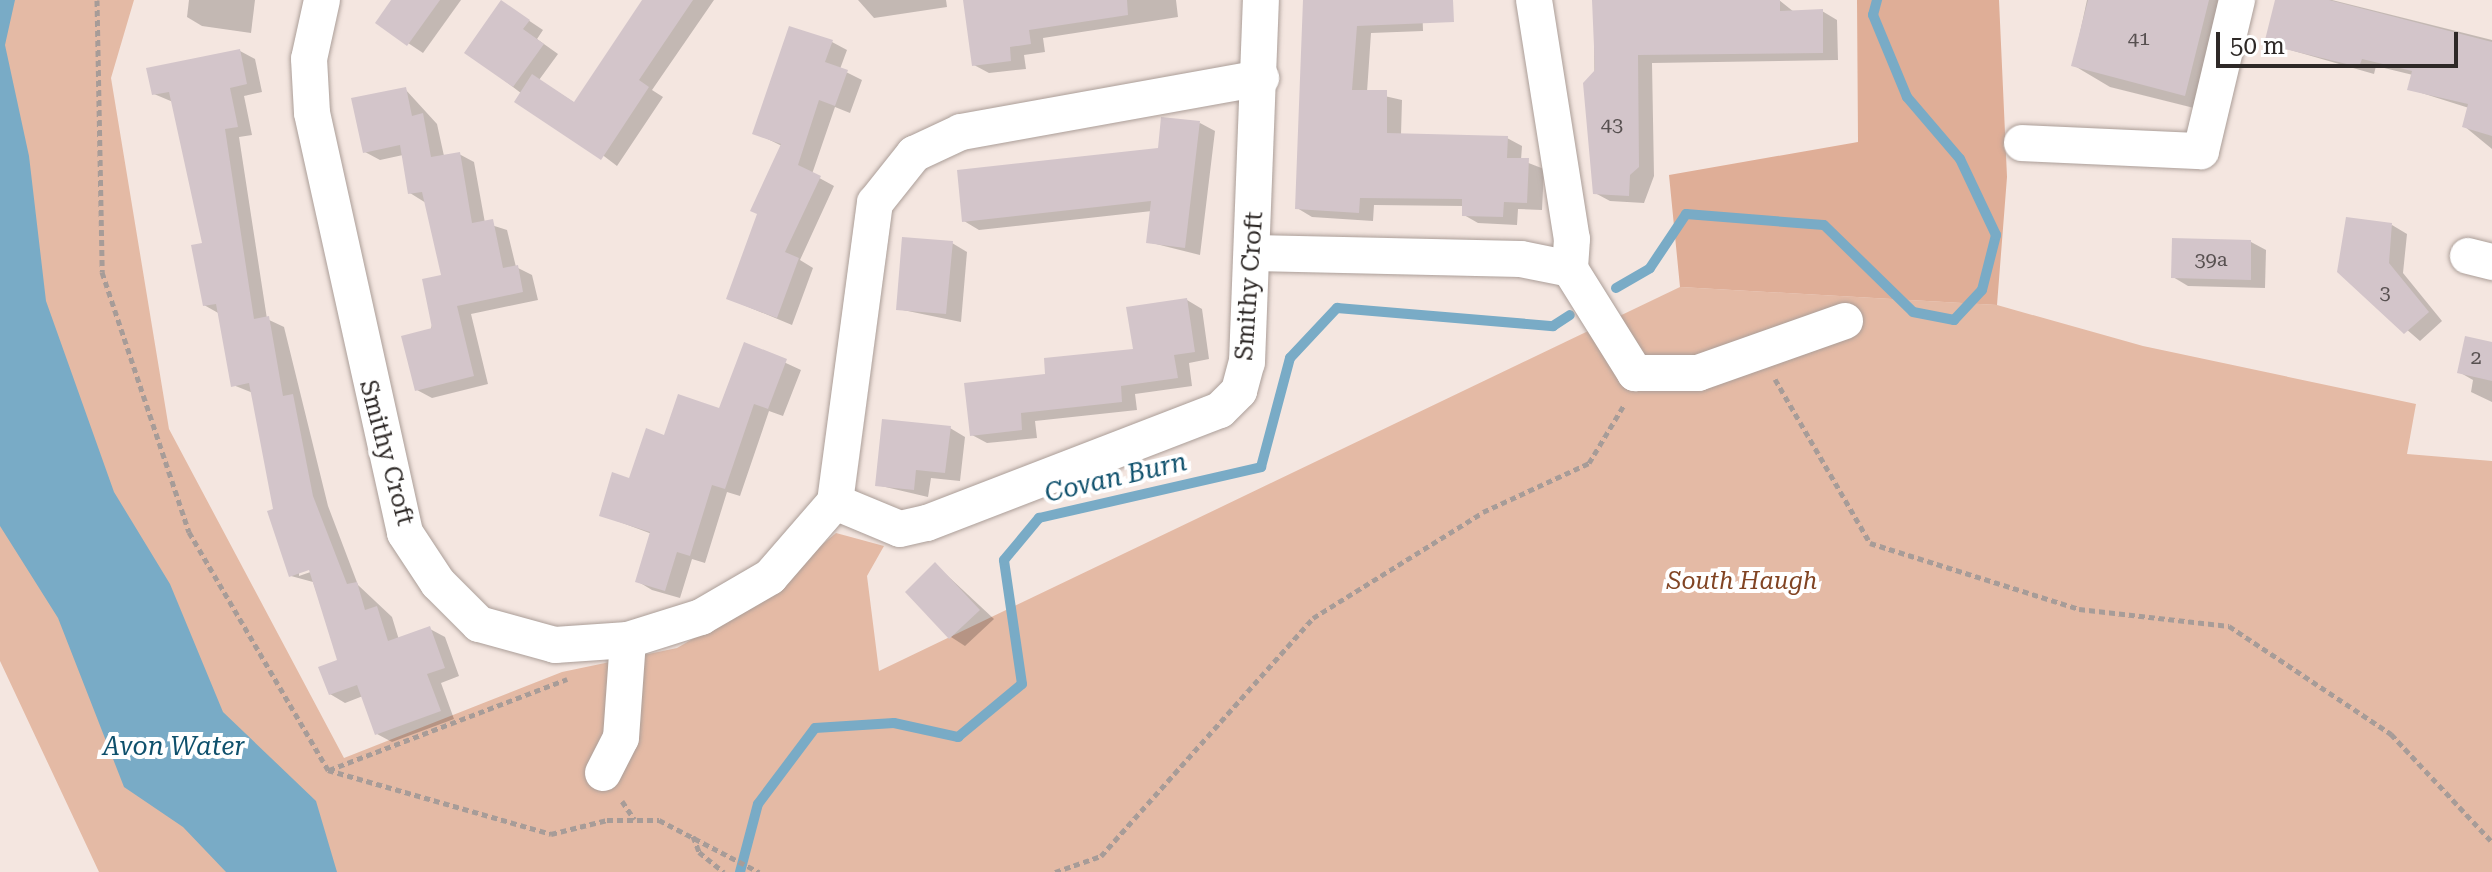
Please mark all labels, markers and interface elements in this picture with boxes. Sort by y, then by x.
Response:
scale bar [2220,16,2462,66]
house number: 41 [2128,26,2150,50]
text: 50 m [2230,32,2285,60]
house number: 43 [1601,112,1623,136]
street label: Smithy Croft [1230,211,1270,361]
house number: 39a [2194,247,2228,271]
house number: 3 [2379,280,2391,304]
house number: 2 [2470,345,2482,369]
street label: Smithy Croft [353,377,419,529]
water label: Covan Burn [1042,446,1190,510]
park label: South Haugh [1667,568,1817,596]
water label: Avon Water [103,731,245,763]

